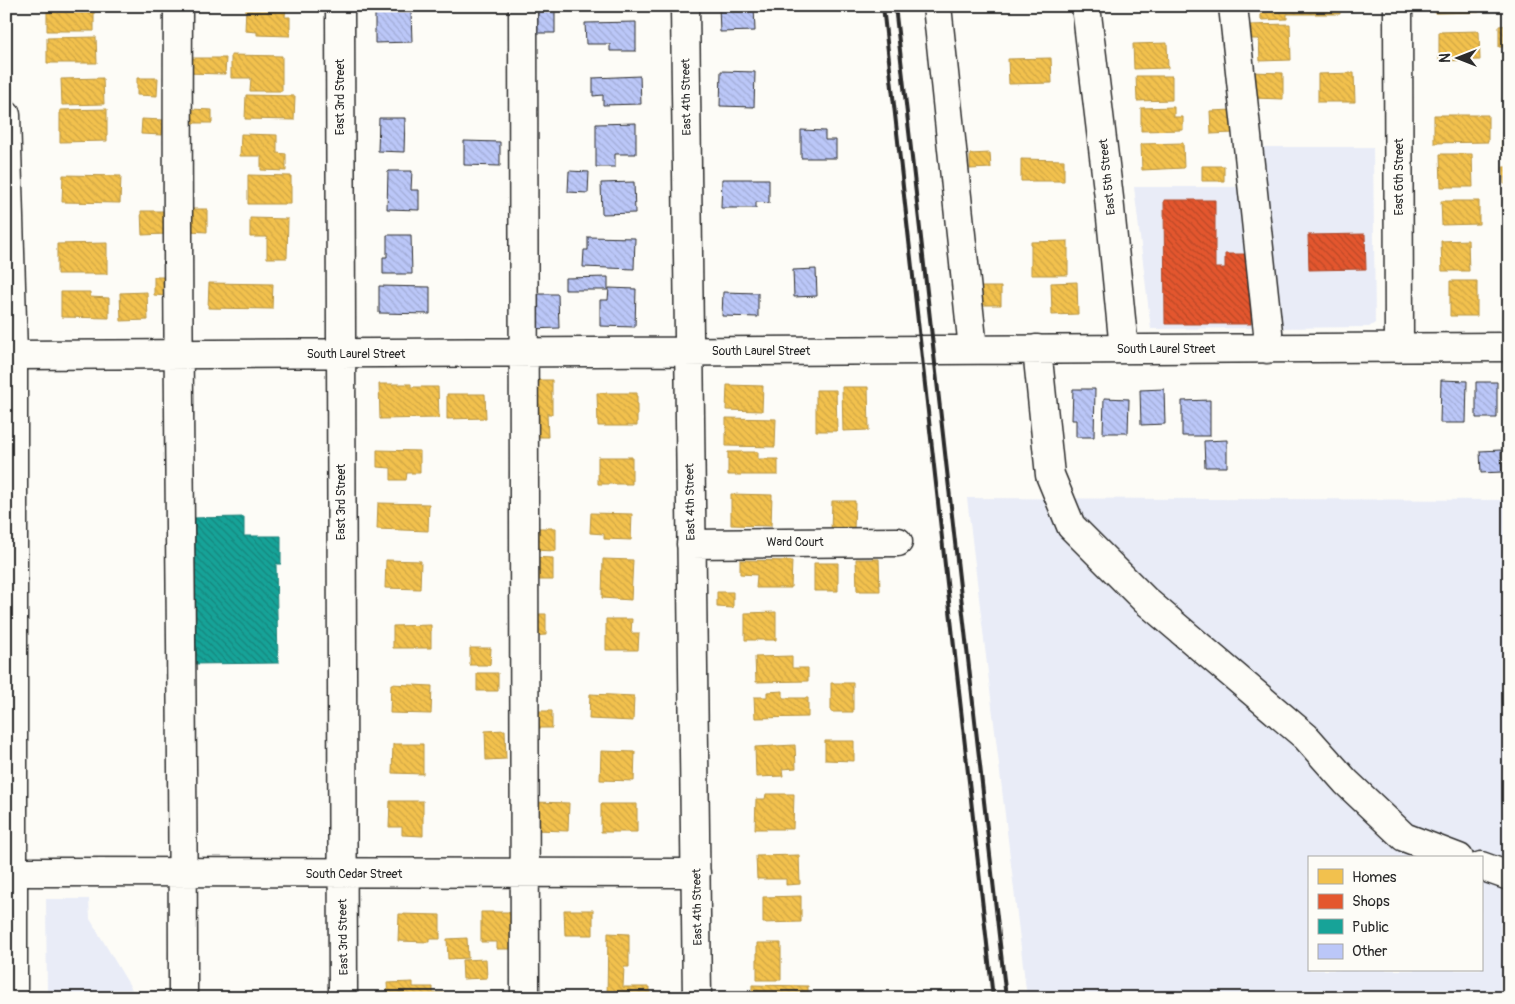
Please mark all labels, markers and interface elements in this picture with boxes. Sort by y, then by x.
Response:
north arrow [1432,32,1482,82]
text: N [1437,53,1454,63]
street label: East 4th Street [678,58,695,136]
street label: East 3rd Street [333,59,348,135]
street label: East 5th Street [1096,138,1119,216]
street label: East 6th Street [1392,138,1407,216]
street label: South Laurel Street [1117,342,1215,357]
street label: South Laurel Street [712,344,810,359]
street label: South Laurel Street [307,347,405,362]
street label: East 4th Street [682,463,699,541]
street label: East 3rd Street [334,464,349,540]
street label: Ward Court [766,535,824,550]
legend [1308,856,1482,972]
street label: South Cedar Street [306,867,403,882]
street label: East 4th Street [689,868,706,946]
text: Homes [1352,868,1397,887]
text: Shops [1352,892,1390,911]
street label: East 3rd Street [335,899,352,975]
text: Public [1352,918,1389,937]
text: Other [1352,942,1388,961]

